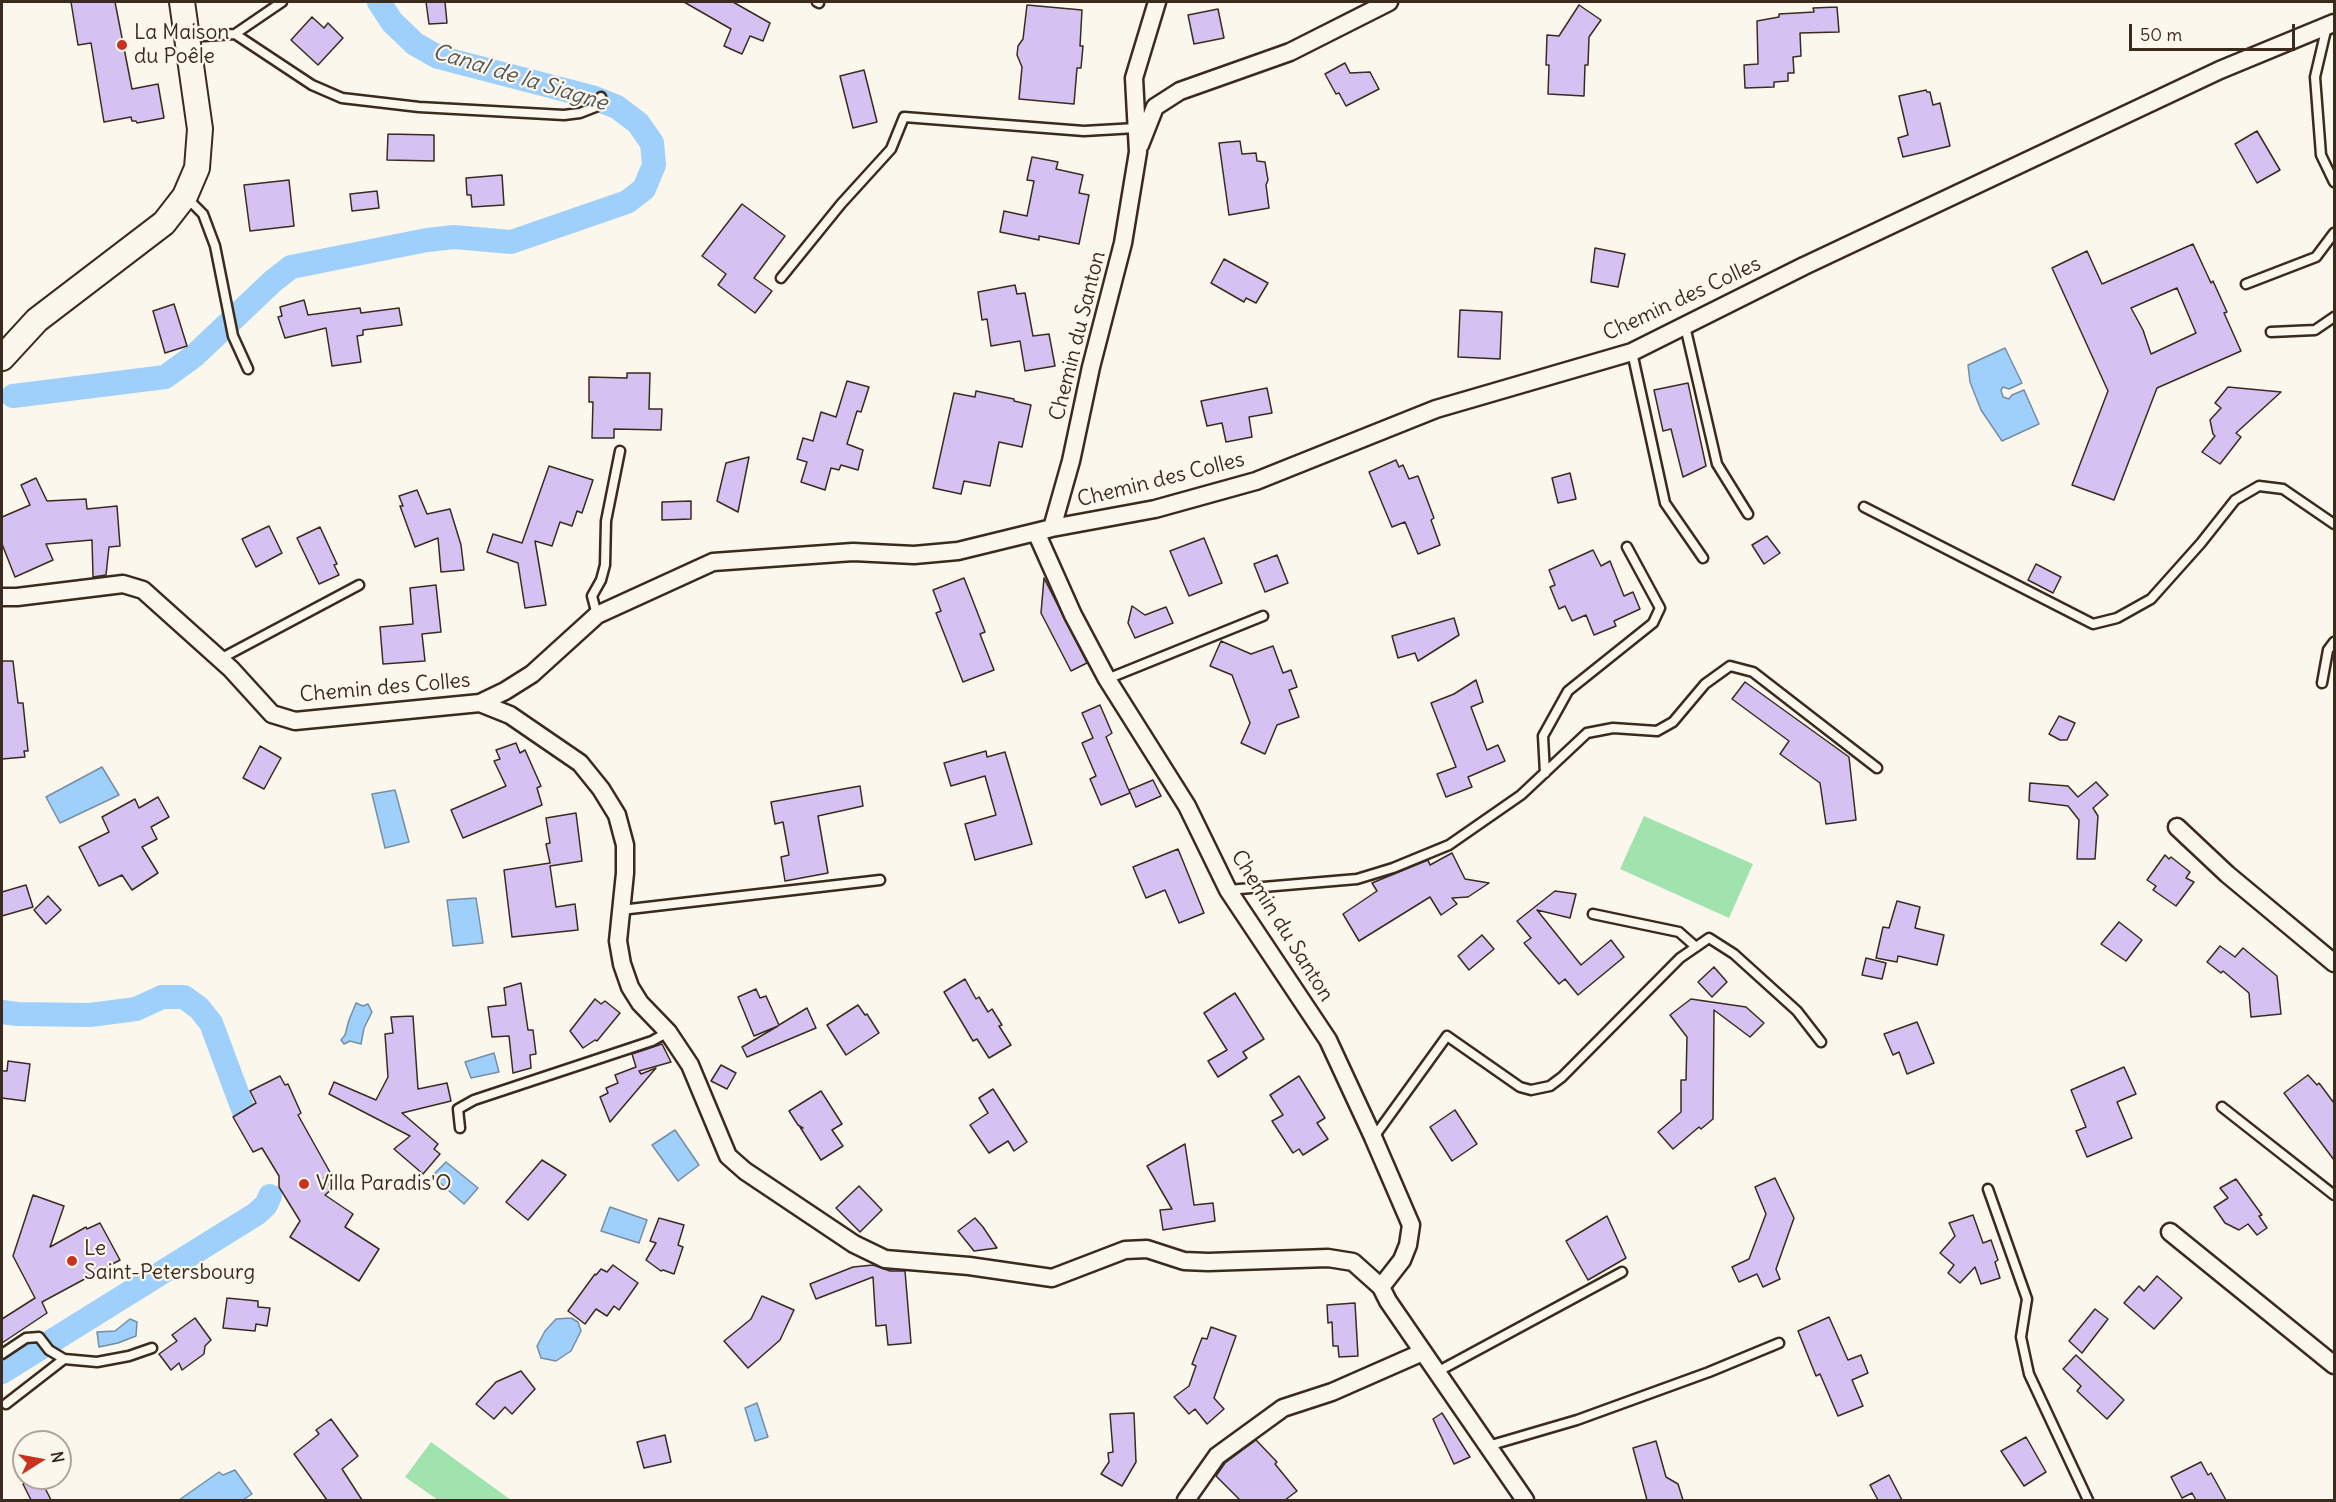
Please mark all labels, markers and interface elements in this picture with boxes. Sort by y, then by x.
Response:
scale bar [2132,12,2298,50]
place label: La Maison du Poêle [134,20,229,70]
text: 50 m [2140,23,2182,46]
marker: La Maison du Poêle [115,38,129,52]
water label: Canal de la Siagne [429,39,611,117]
street label: Chemin du Santon [1045,249,1111,423]
street label: Chemin des Colles [1599,251,1765,347]
street label: Chemin des Colles [1075,447,1247,513]
street label: Chemin des Colles [299,668,471,708]
street label: Chemin du Santon [1225,846,1339,1006]
place label: Villa Paradis'O [316,1171,451,1197]
marker: Villa Paradis'O [297,1177,311,1191]
place label: Le Saint-Petersbourg [84,1236,255,1286]
marker: Le Saint-Petersbourg [65,1254,79,1268]
north arrow [12,1430,72,1490]
text: N [47,1450,69,1464]

